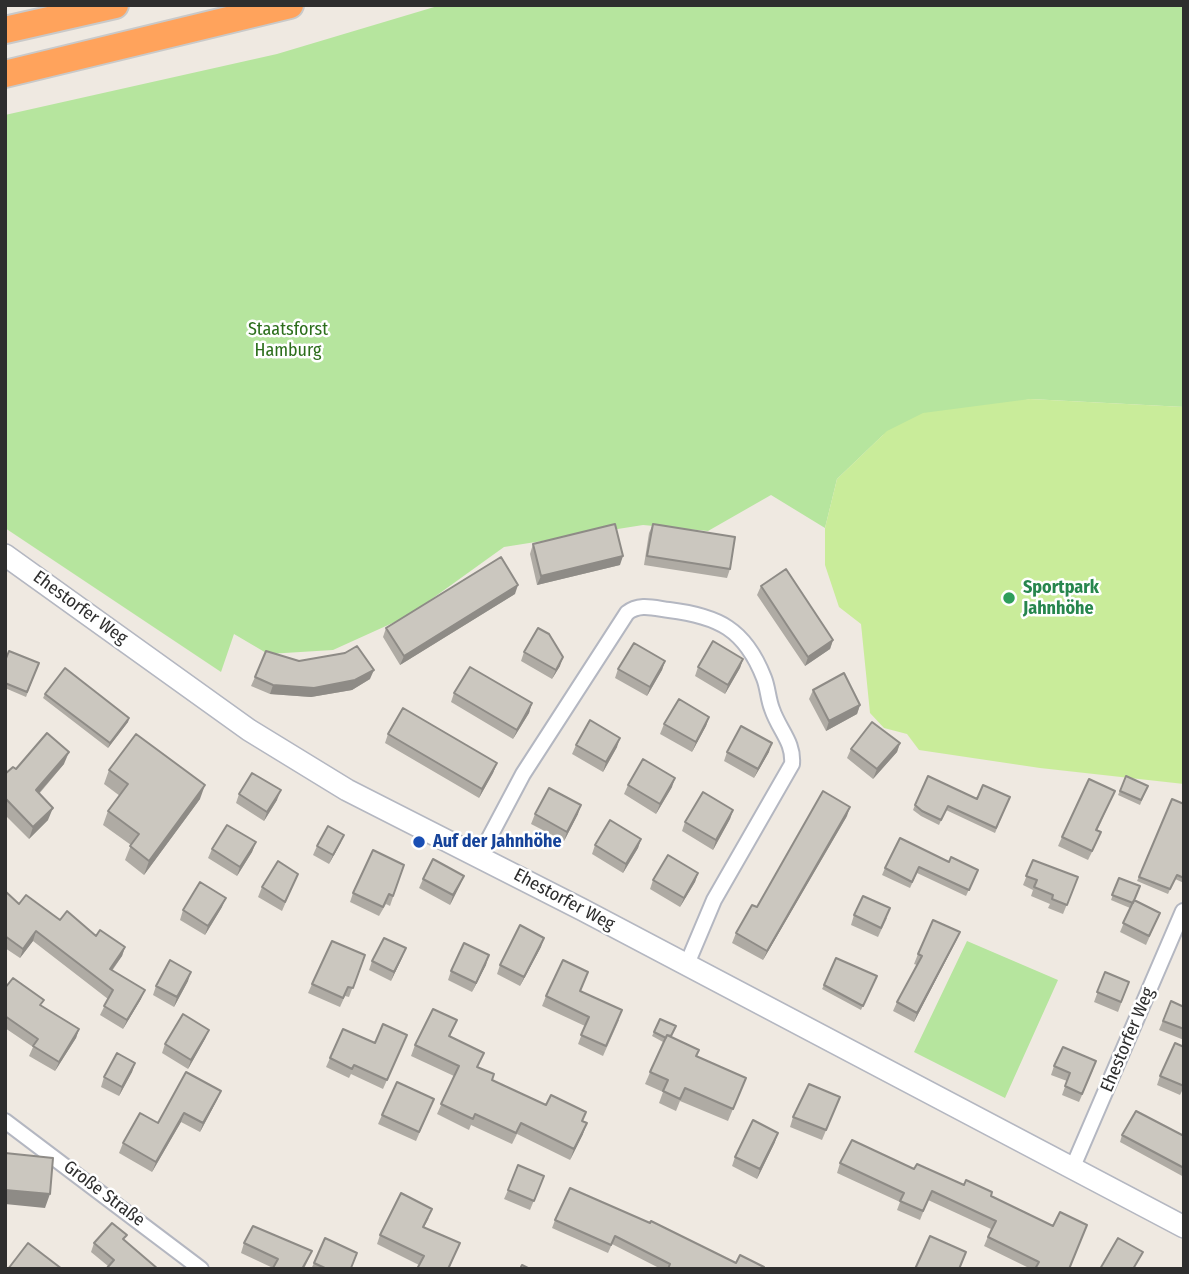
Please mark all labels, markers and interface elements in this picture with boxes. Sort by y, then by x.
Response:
park label: Staatsforst Hamburg [248,319,328,362]
street label: Ehestorfer Weg [29,567,131,649]
place label: Sportpark Jahnhöhe [1023,577,1099,620]
marker: Sportpark Jahnhöhe [1001,590,1017,606]
place label: Auf der Jahnhöhe [433,831,562,853]
marker: Auf der Jahnhöhe [411,834,427,850]
street label: Ehestorfer Weg [510,864,618,936]
street label: Ehestorfer Weg [1096,985,1160,1095]
street label: Große Straße [59,1156,149,1232]

